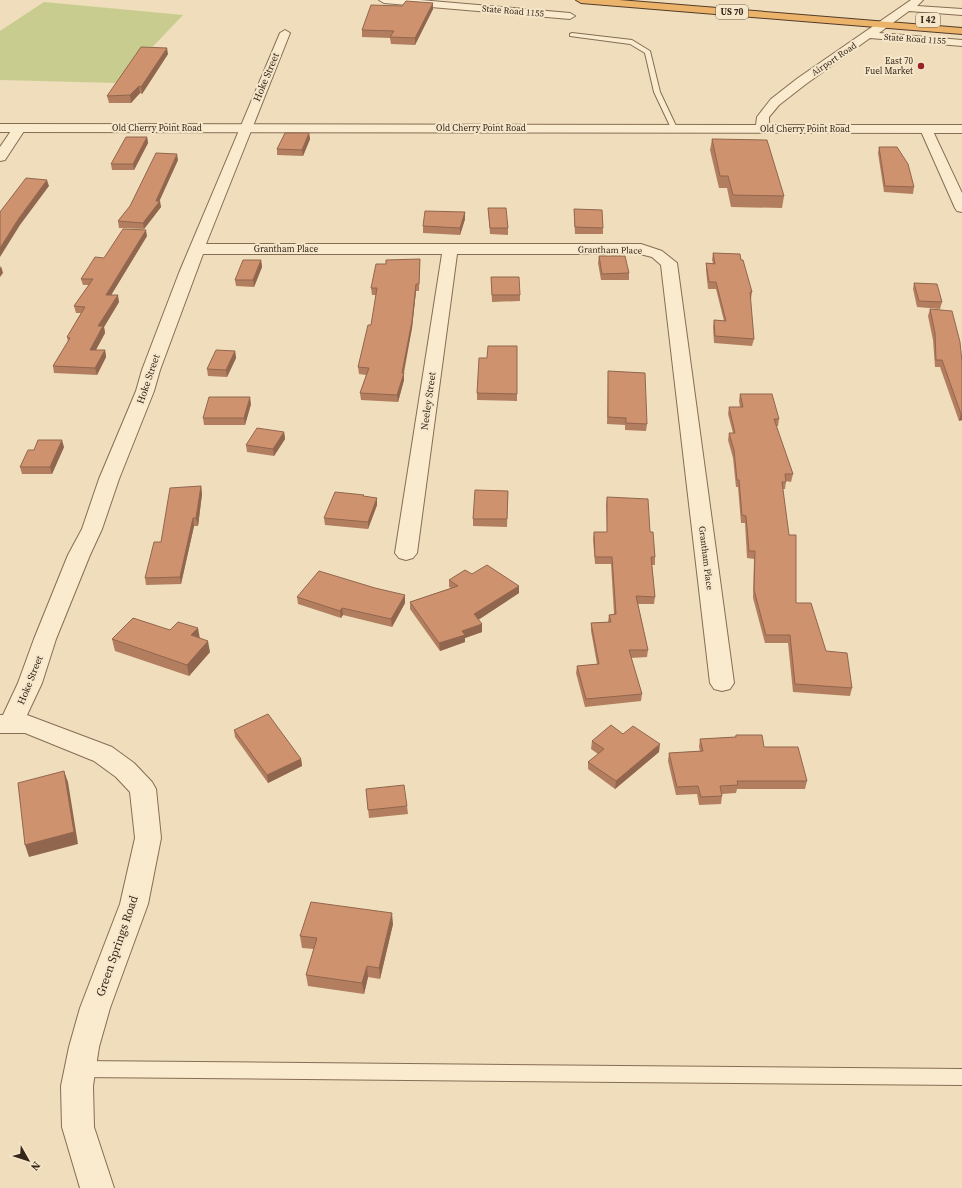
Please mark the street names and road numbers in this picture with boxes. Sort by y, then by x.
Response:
street label: State Road 1155 [482,2,545,20]
road number: US 70 [716,5,748,19]
road number: I 42 [916,13,940,27]
street label: State Road 1155 [884,31,947,47]
street label: Airport Road [809,39,859,79]
street label: Hoke Street [250,50,282,103]
street label: Old Cherry Point Road [112,122,202,134]
street label: Old Cherry Point Road [436,122,526,134]
street label: Old Cherry Point Road [760,123,850,135]
street label: Grantham Place [254,243,319,255]
street label: Grantham Place [578,243,643,257]
street label: Hoke Street [133,352,163,406]
street label: Neeley Street [417,370,439,431]
street label: Grantham Place [696,525,716,591]
street label: Hoke Street [14,653,46,706]
street label: Green Springs Road [92,893,142,999]

